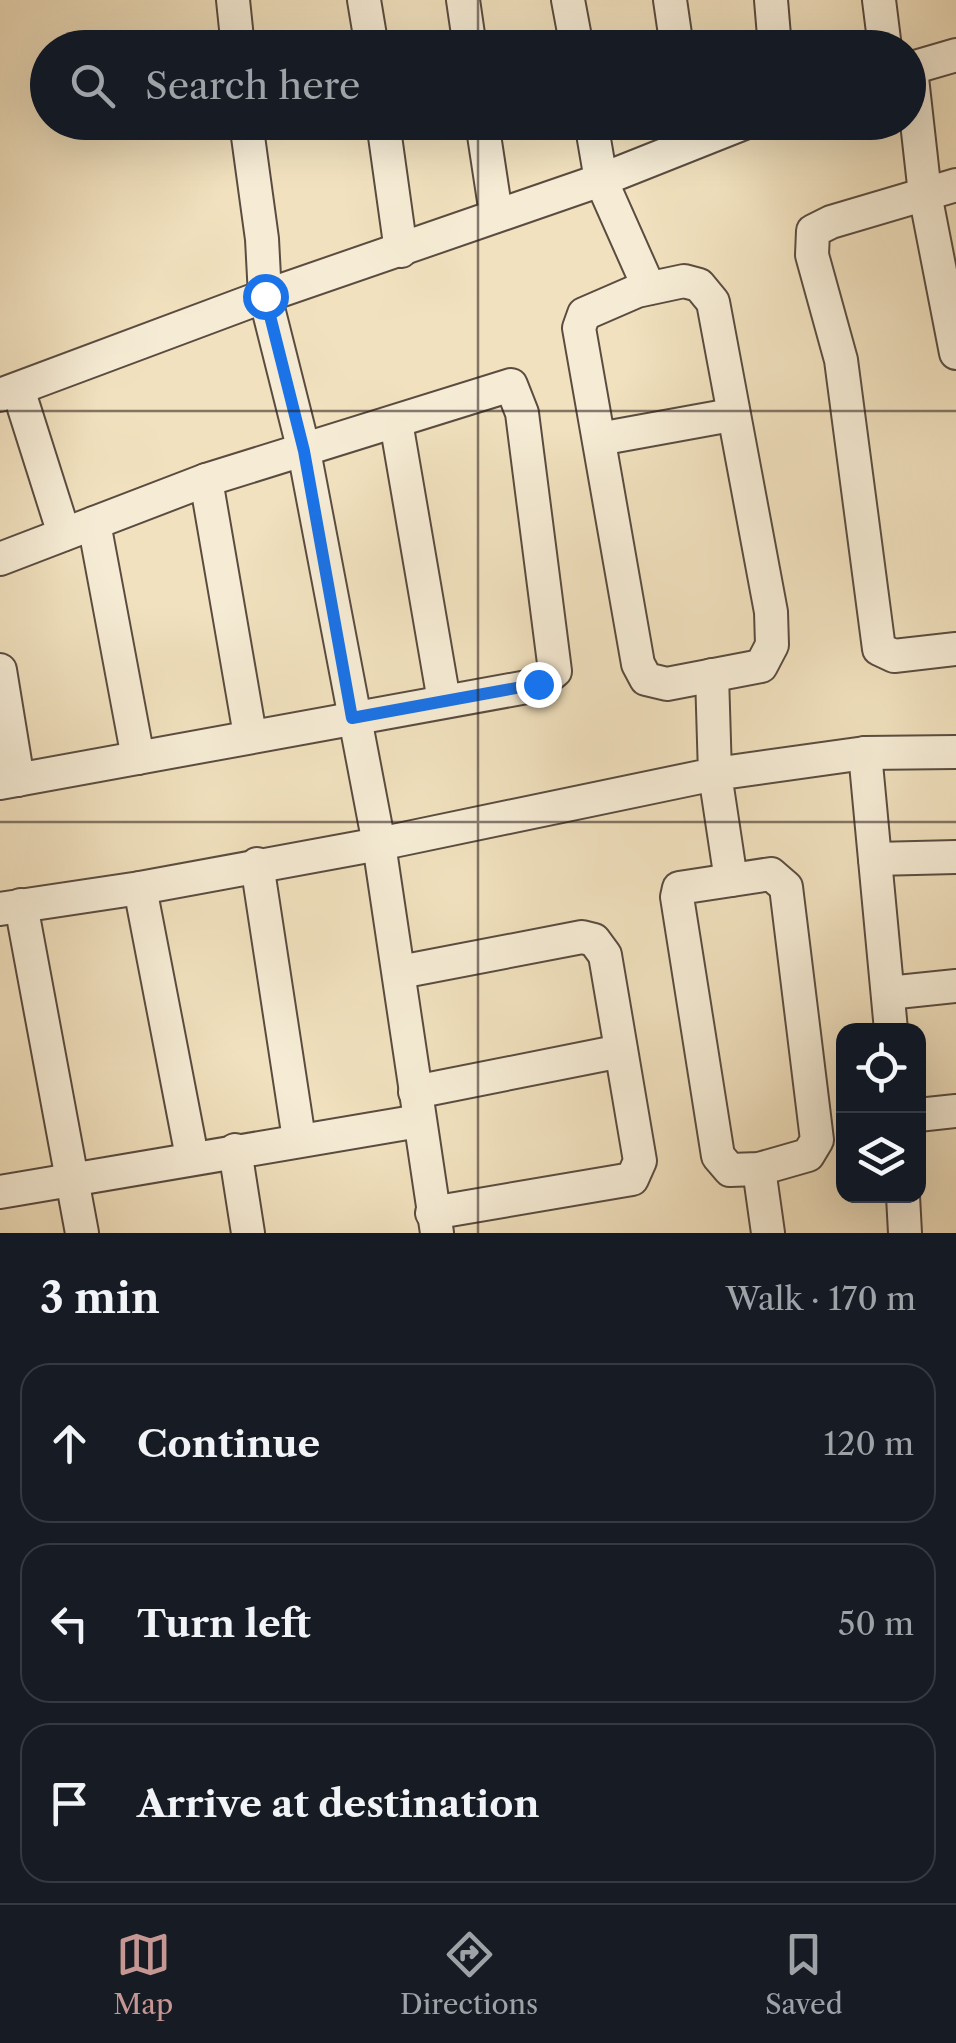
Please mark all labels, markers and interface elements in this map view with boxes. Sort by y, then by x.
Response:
search box [30,30,926,140]
icon: search [65,58,120,113]
text: Search here [145,62,360,109]
route start [243,274,289,320]
route end [516,662,562,708]
map controls [836,1023,926,1203]
button: locate [836,1023,926,1113]
button: layers [836,1113,926,1203]
text: 3 min [40,1272,160,1324]
text: Walk · 170 m [726,1279,916,1318]
icon: ahead [42,1416,97,1471]
text: Continue [137,1420,320,1467]
text: 120 m [824,1424,914,1463]
icon: left [42,1596,97,1651]
text: Turn left [137,1600,311,1647]
text: 50 m [838,1604,914,1643]
icon: arrive [42,1776,97,1831]
text: Arrive at destination [137,1780,540,1827]
tab: Map [113,1927,173,2021]
tab: Directions [400,1927,538,2021]
tab: Saved [765,1927,843,2021]

